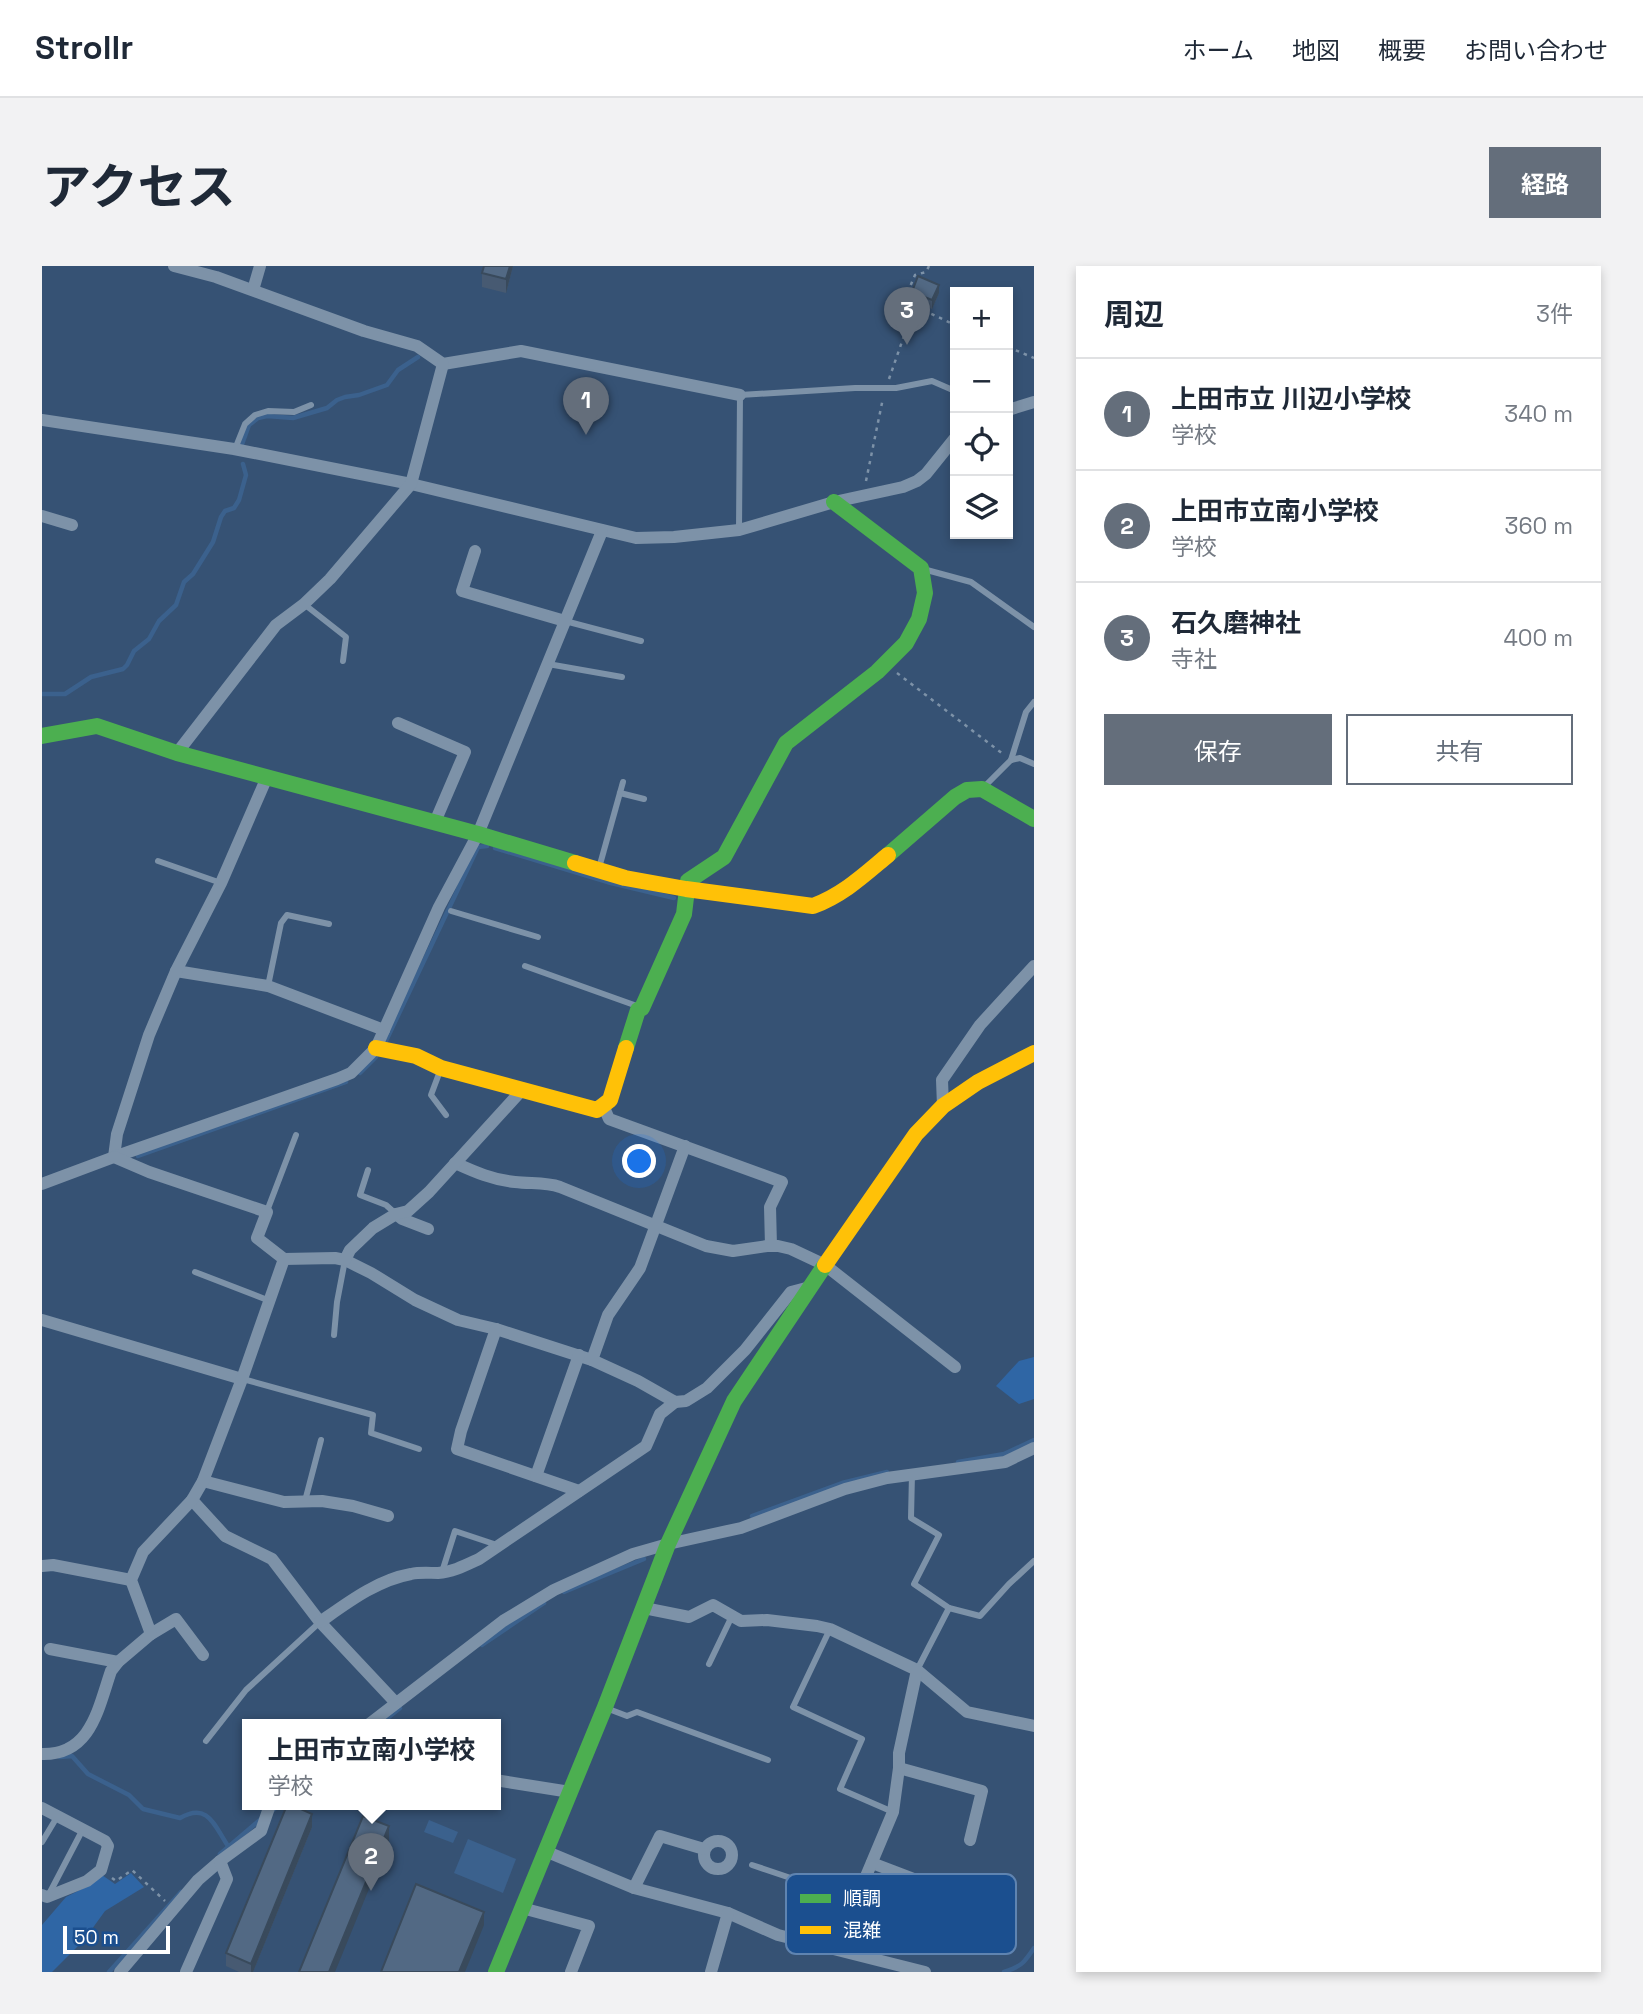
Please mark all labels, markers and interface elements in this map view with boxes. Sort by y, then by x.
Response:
text: Strollr [35,27,133,69]
text: ホーム [1183,35,1254,66]
text: 地図 [1292,35,1340,66]
text: 概要 [1378,35,1426,66]
text: お問い合わせ [1464,35,1608,66]
button: 経路 [1489,147,1601,218]
text: アクセス [42,156,236,218]
pin: 3 [884,287,930,345]
map controls [950,287,1013,539]
button: + [950,287,1013,350]
text: 周辺 [1104,295,1164,334]
text: 3件 [1536,299,1573,329]
button: − [950,350,1013,413]
pin: 1 [563,377,609,435]
text: 上田市立 川辺小学校 [1171,382,1412,416]
text: 1 [1122,399,1132,429]
text: 340 m [1504,399,1573,429]
button: locate [950,413,1013,476]
text: 学校 [1171,420,1217,450]
button: layers [950,476,1013,539]
text: 上田市立南小学校 [1171,494,1379,528]
text: 2 [1120,511,1134,541]
text: 360 m [1505,511,1573,541]
text: 学校 [1171,532,1217,562]
text: 石久磨神社 [1171,606,1301,640]
text: 3 [1120,623,1134,653]
text: 400 m [1503,623,1573,653]
text: 寺社 [1171,644,1217,674]
button: 保存 [1104,714,1332,785]
button: 共有 [1346,714,1573,785]
your location [622,1144,656,1178]
popup [242,1719,501,1810]
text: 上田市立南小学校 [267,1733,476,1767]
text: 学校 [267,1771,313,1801]
pin: 2 [348,1833,394,1891]
legend [786,1874,1016,1954]
text: 順調 [843,1886,881,1911]
text: 混雑 [843,1918,881,1943]
scale bar [63,1923,170,1955]
text: 50 m [74,1925,119,1950]

